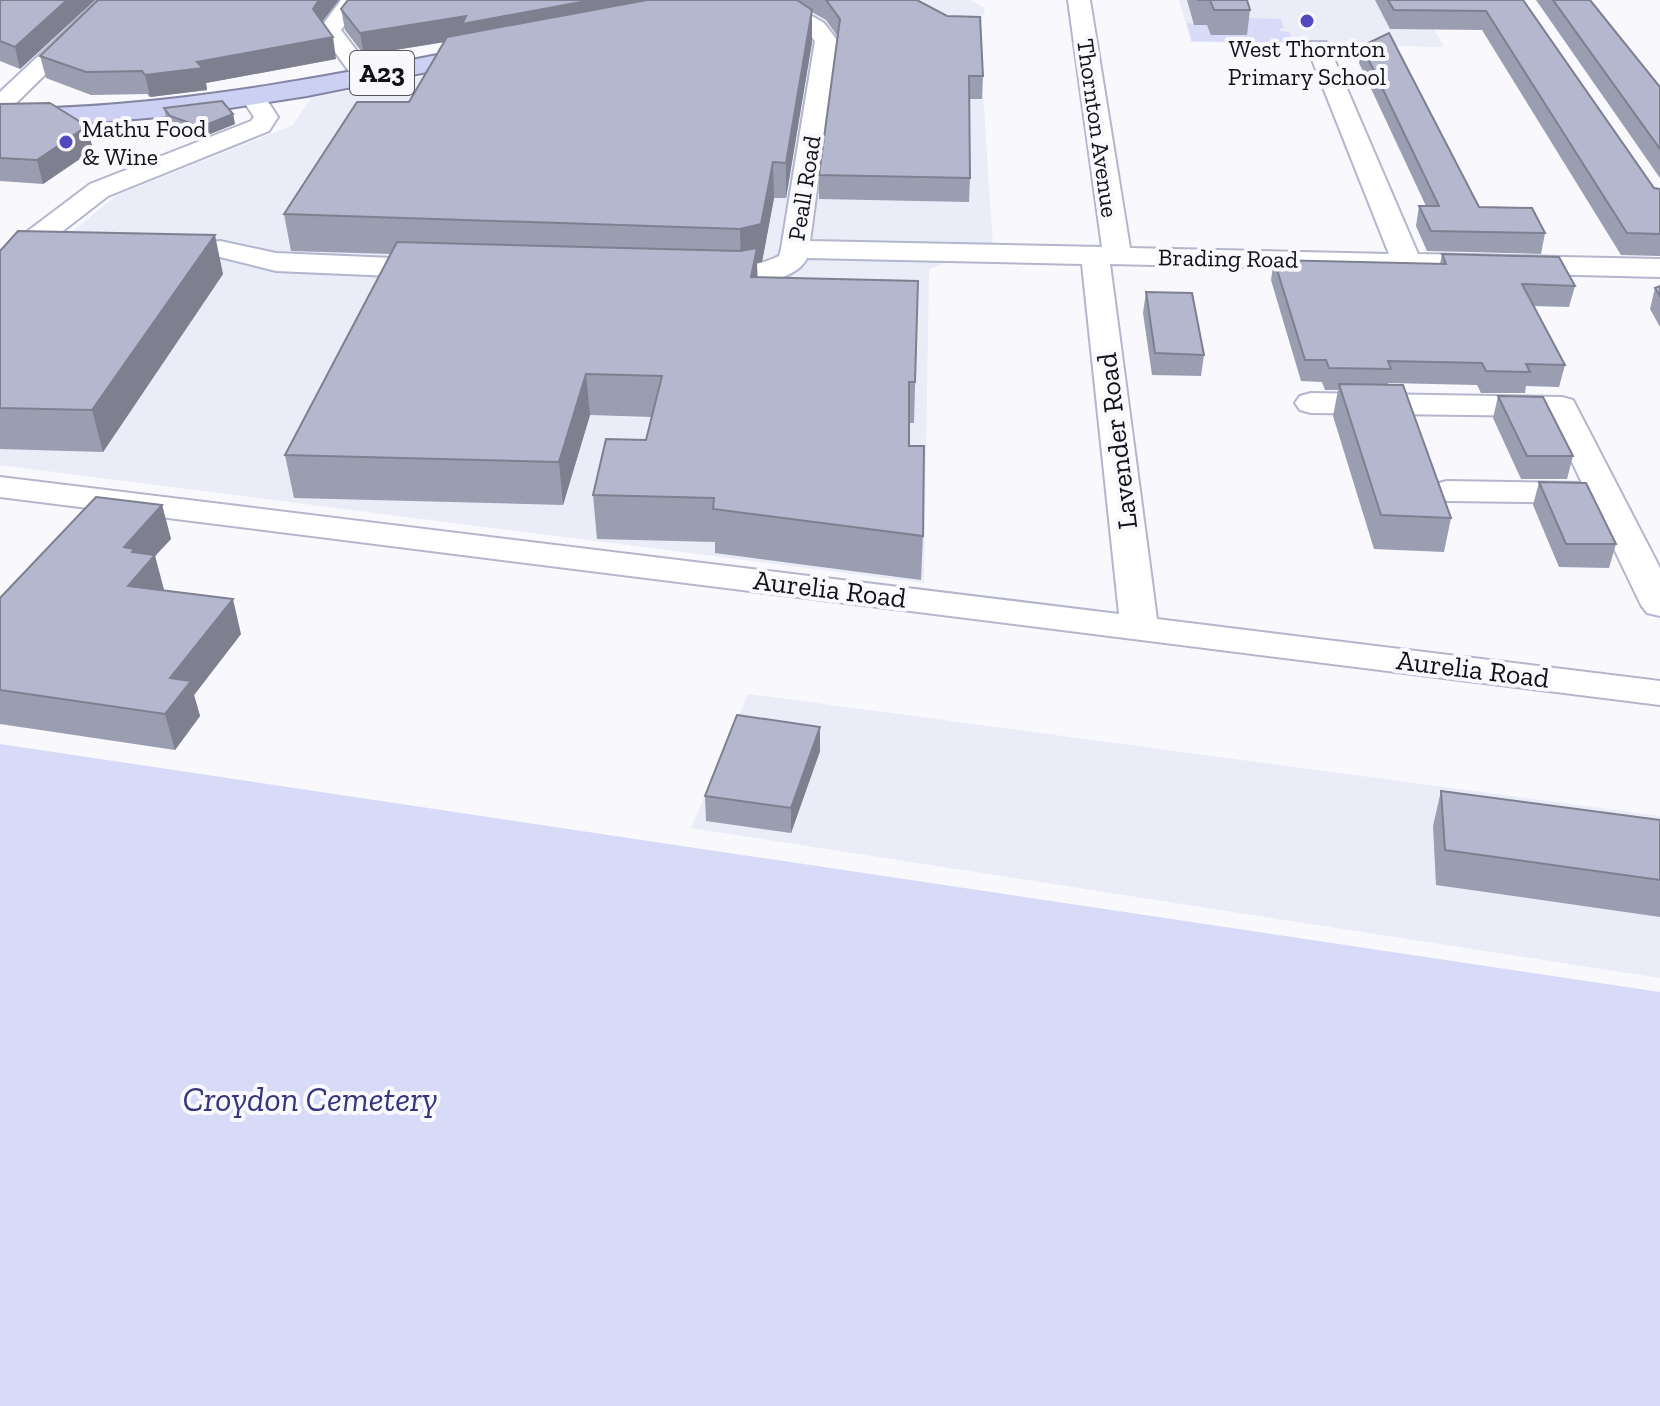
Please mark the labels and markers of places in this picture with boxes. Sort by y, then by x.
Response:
marker: West Thornton Primary School [1298,12,1316,30]
place label: West Thornton Primary School [1228,34,1386,91]
place label: Mathu Food & Wine [82,114,207,171]
marker: Mathu Food & Wine [57,133,75,151]

